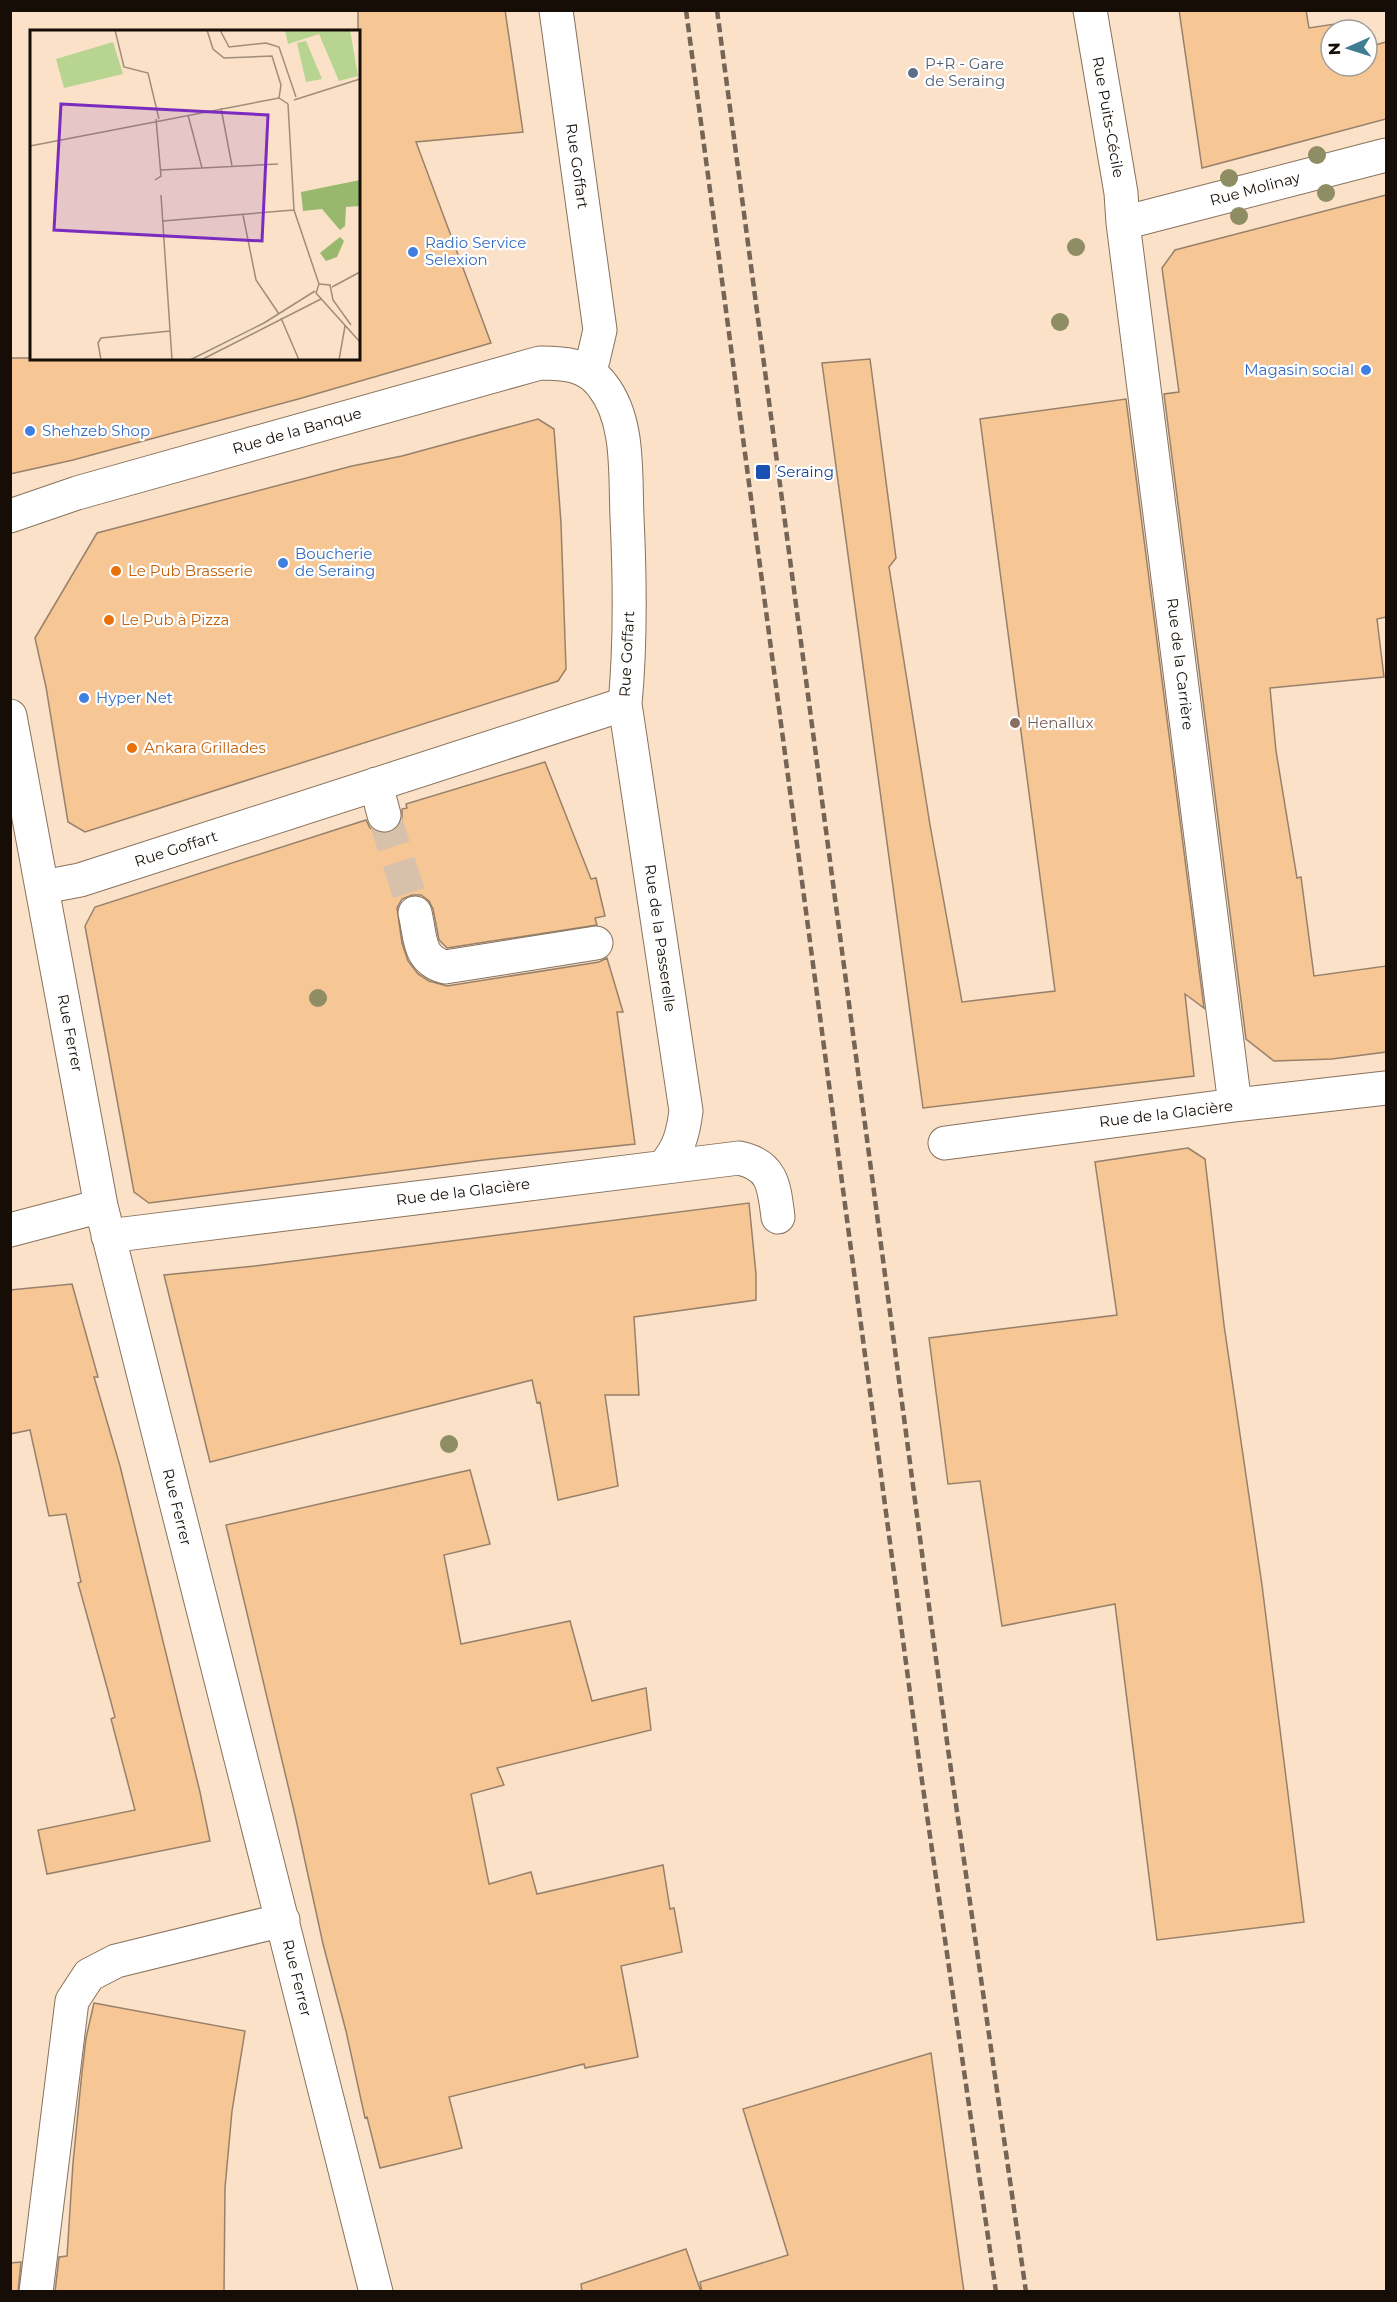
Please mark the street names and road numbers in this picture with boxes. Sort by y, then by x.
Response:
street label: Rue Puits-Cécile [1088,55,1129,179]
street label: Rue Goffart [562,122,593,210]
street label: Rue Molinay [1208,167,1303,210]
street label: Rue de la Banque [230,403,364,458]
street label: Rue de la Carrière [1163,597,1198,731]
street label: Rue Goffart [615,610,638,697]
street label: Rue Goffart [132,826,220,871]
street label: Rue de la Passerelle [641,863,680,1013]
street label: Rue Ferrer [54,992,87,1073]
street label: Rue de la Glacière [1098,1096,1234,1131]
street label: Rue de la Glacière [395,1174,531,1209]
street label: Rue Ferrer [159,1466,196,1548]
street label: Rue Ferrer [279,1937,316,2019]

